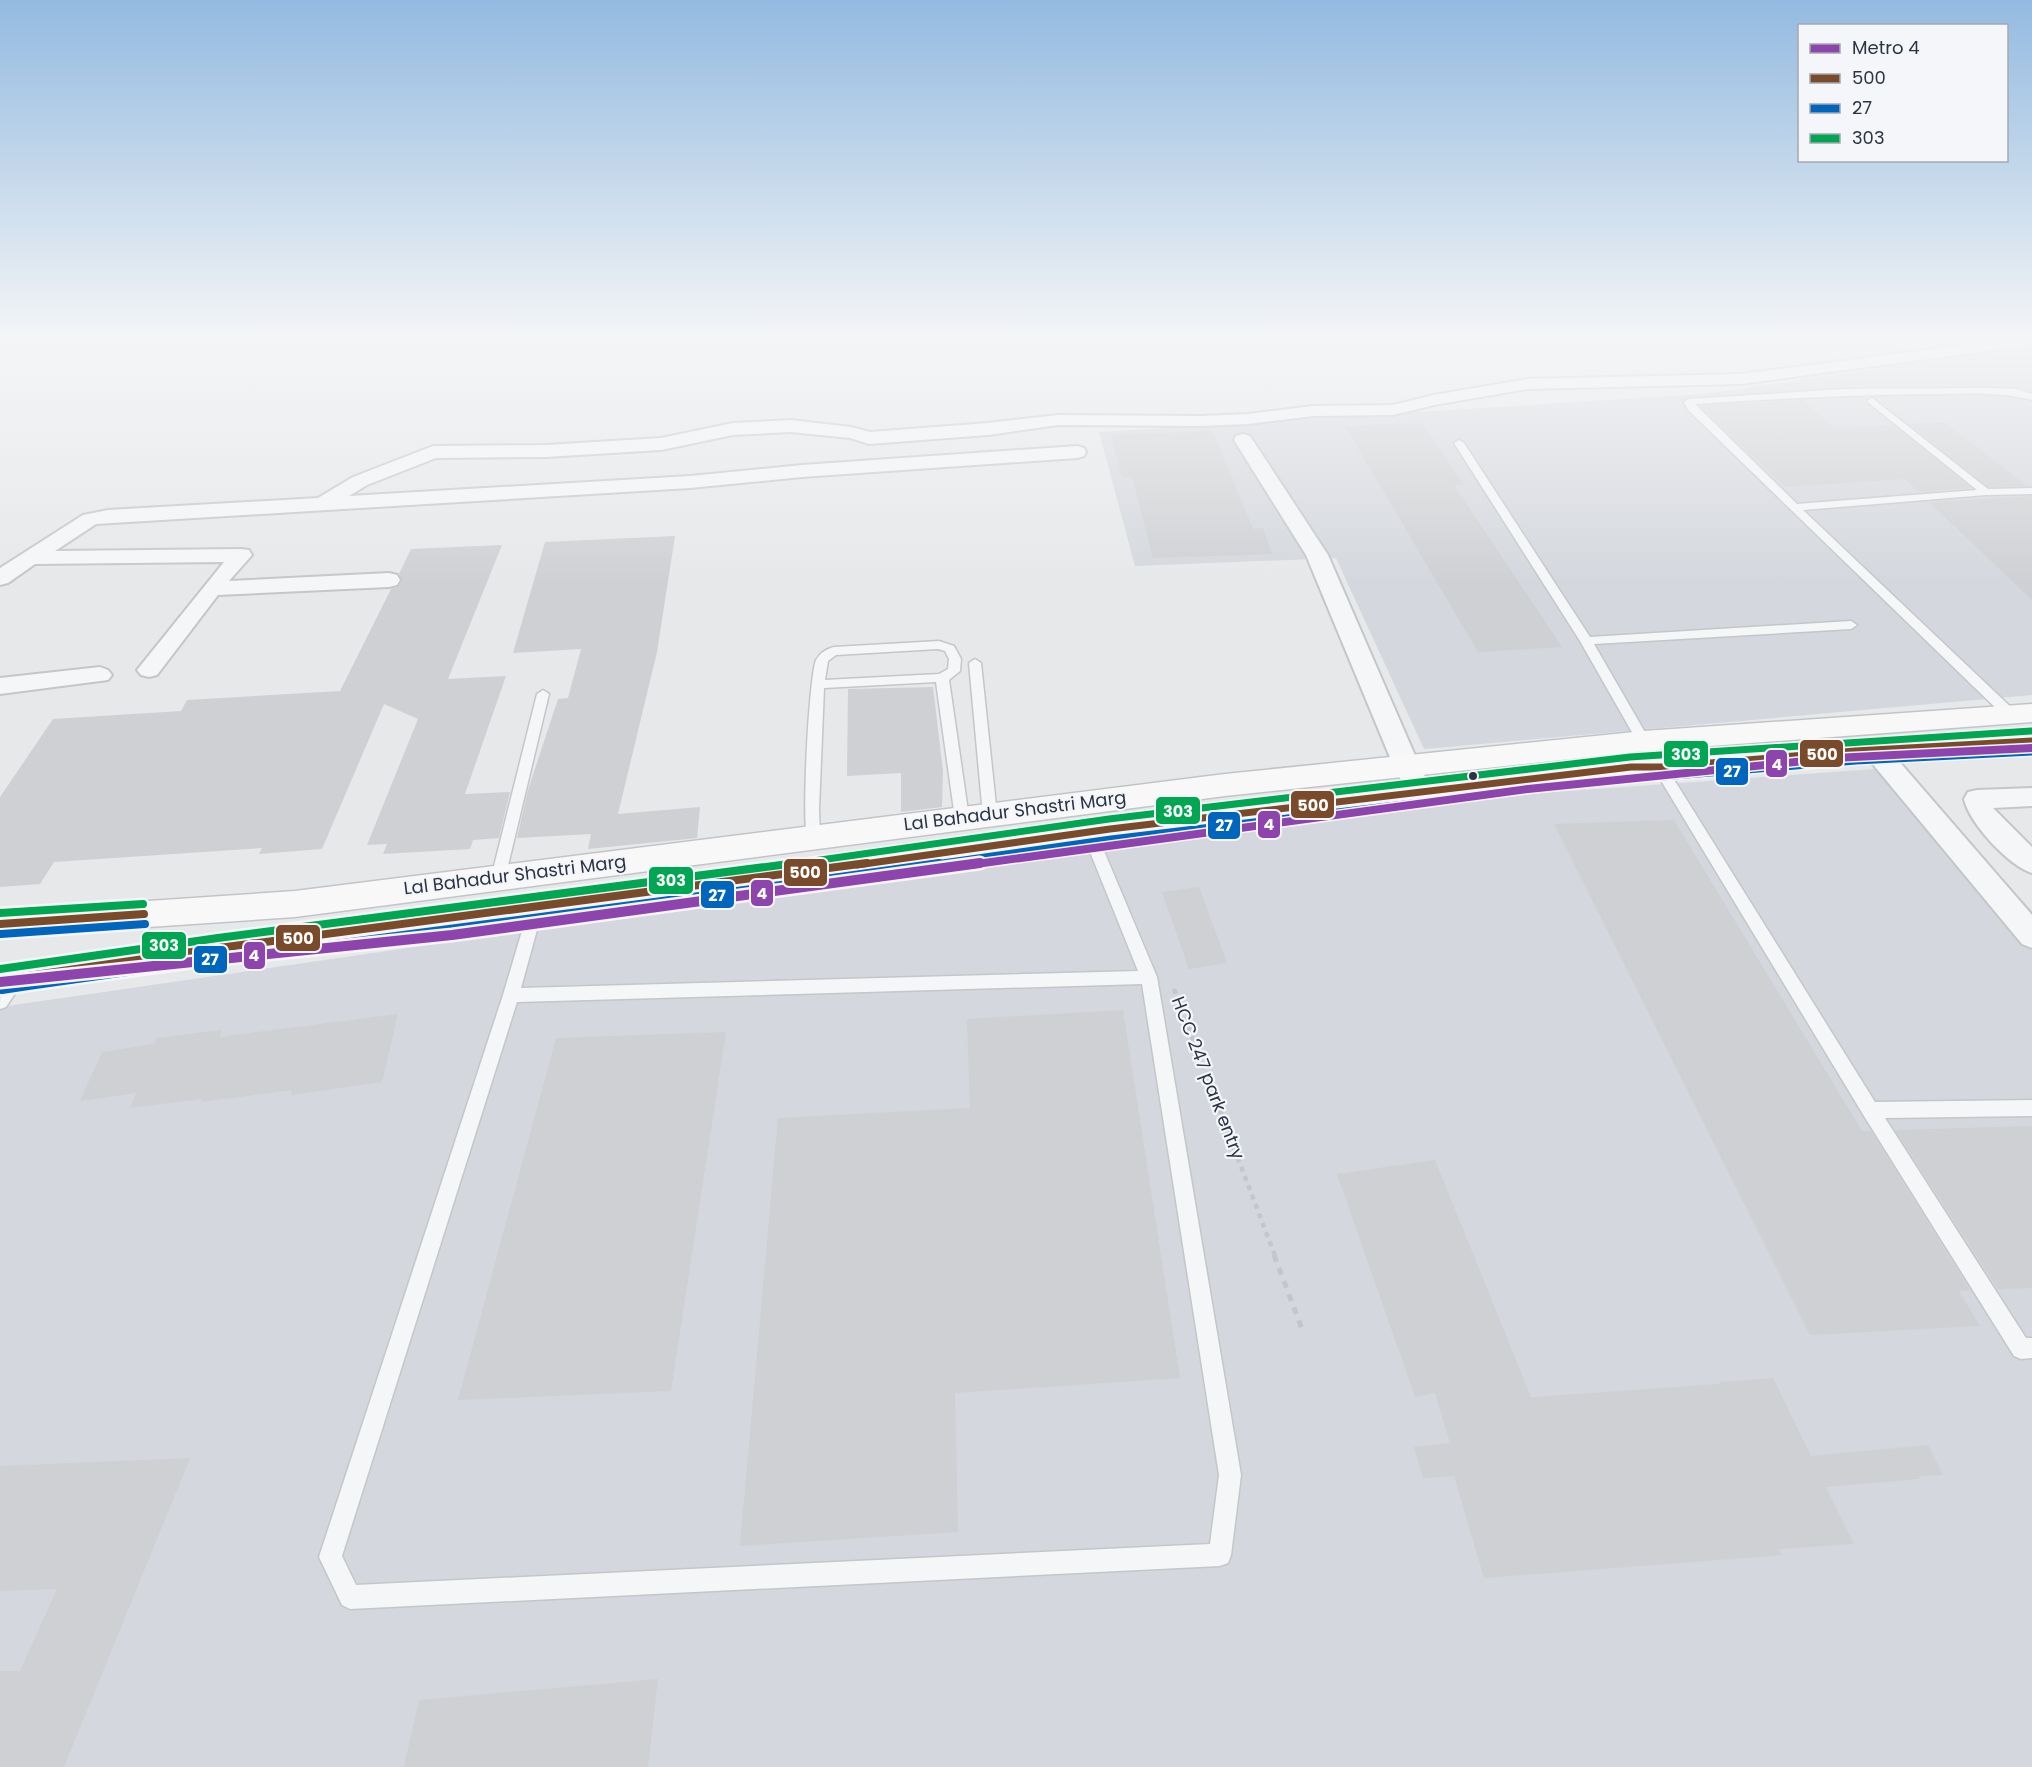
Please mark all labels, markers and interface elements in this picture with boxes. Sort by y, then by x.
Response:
legend [1798,24,2008,162]
text: Metro 4 [1852,35,1920,60]
text: 500 [1852,65,1886,90]
text: 27 [1852,95,1872,120]
text: 303 [1852,125,1885,150]
line badge: 500 [1799,739,1844,768]
line badge: 303 [1663,740,1709,768]
text: 303 [1671,743,1701,766]
text: 500 [1806,743,1838,766]
line badge: 4 [1765,749,1788,778]
text: 4 [1772,753,1783,776]
line badge: 27 [1715,757,1749,786]
text: 27 [1723,760,1741,783]
unlabelled marker [1467,770,1479,782]
street label: Lal Bahadur Shastri Marg [902,784,1128,837]
line badge: 500 [1290,790,1335,819]
text: 500 [1297,794,1329,817]
line badge: 303 [1155,796,1201,825]
text: 303 [1163,800,1193,823]
line badge: 4 [1257,810,1281,839]
line badge: 27 [1207,811,1241,840]
text: 4 [1264,813,1275,836]
text: 27 [1215,814,1233,837]
street label: Lal Bahadur Shastri Marg [402,848,628,901]
line badge: 500 [783,858,828,887]
text: 500 [789,861,821,884]
line badge: 303 [648,866,694,895]
text: 303 [656,869,686,892]
line badge: 4 [750,879,774,907]
line badge: 27 [700,880,735,909]
text: 4 [757,882,768,905]
text: 27 [708,884,726,907]
line badge: 500 [275,924,321,952]
text: 500 [282,927,314,950]
line badge: 303 [141,931,187,960]
text: 303 [149,934,179,957]
line badge: 4 [243,941,266,970]
text: 4 [249,944,260,967]
line badge: 27 [193,945,228,974]
text: 27 [201,948,219,971]
street label: HCC 247 park entry [1166,993,1251,1163]

